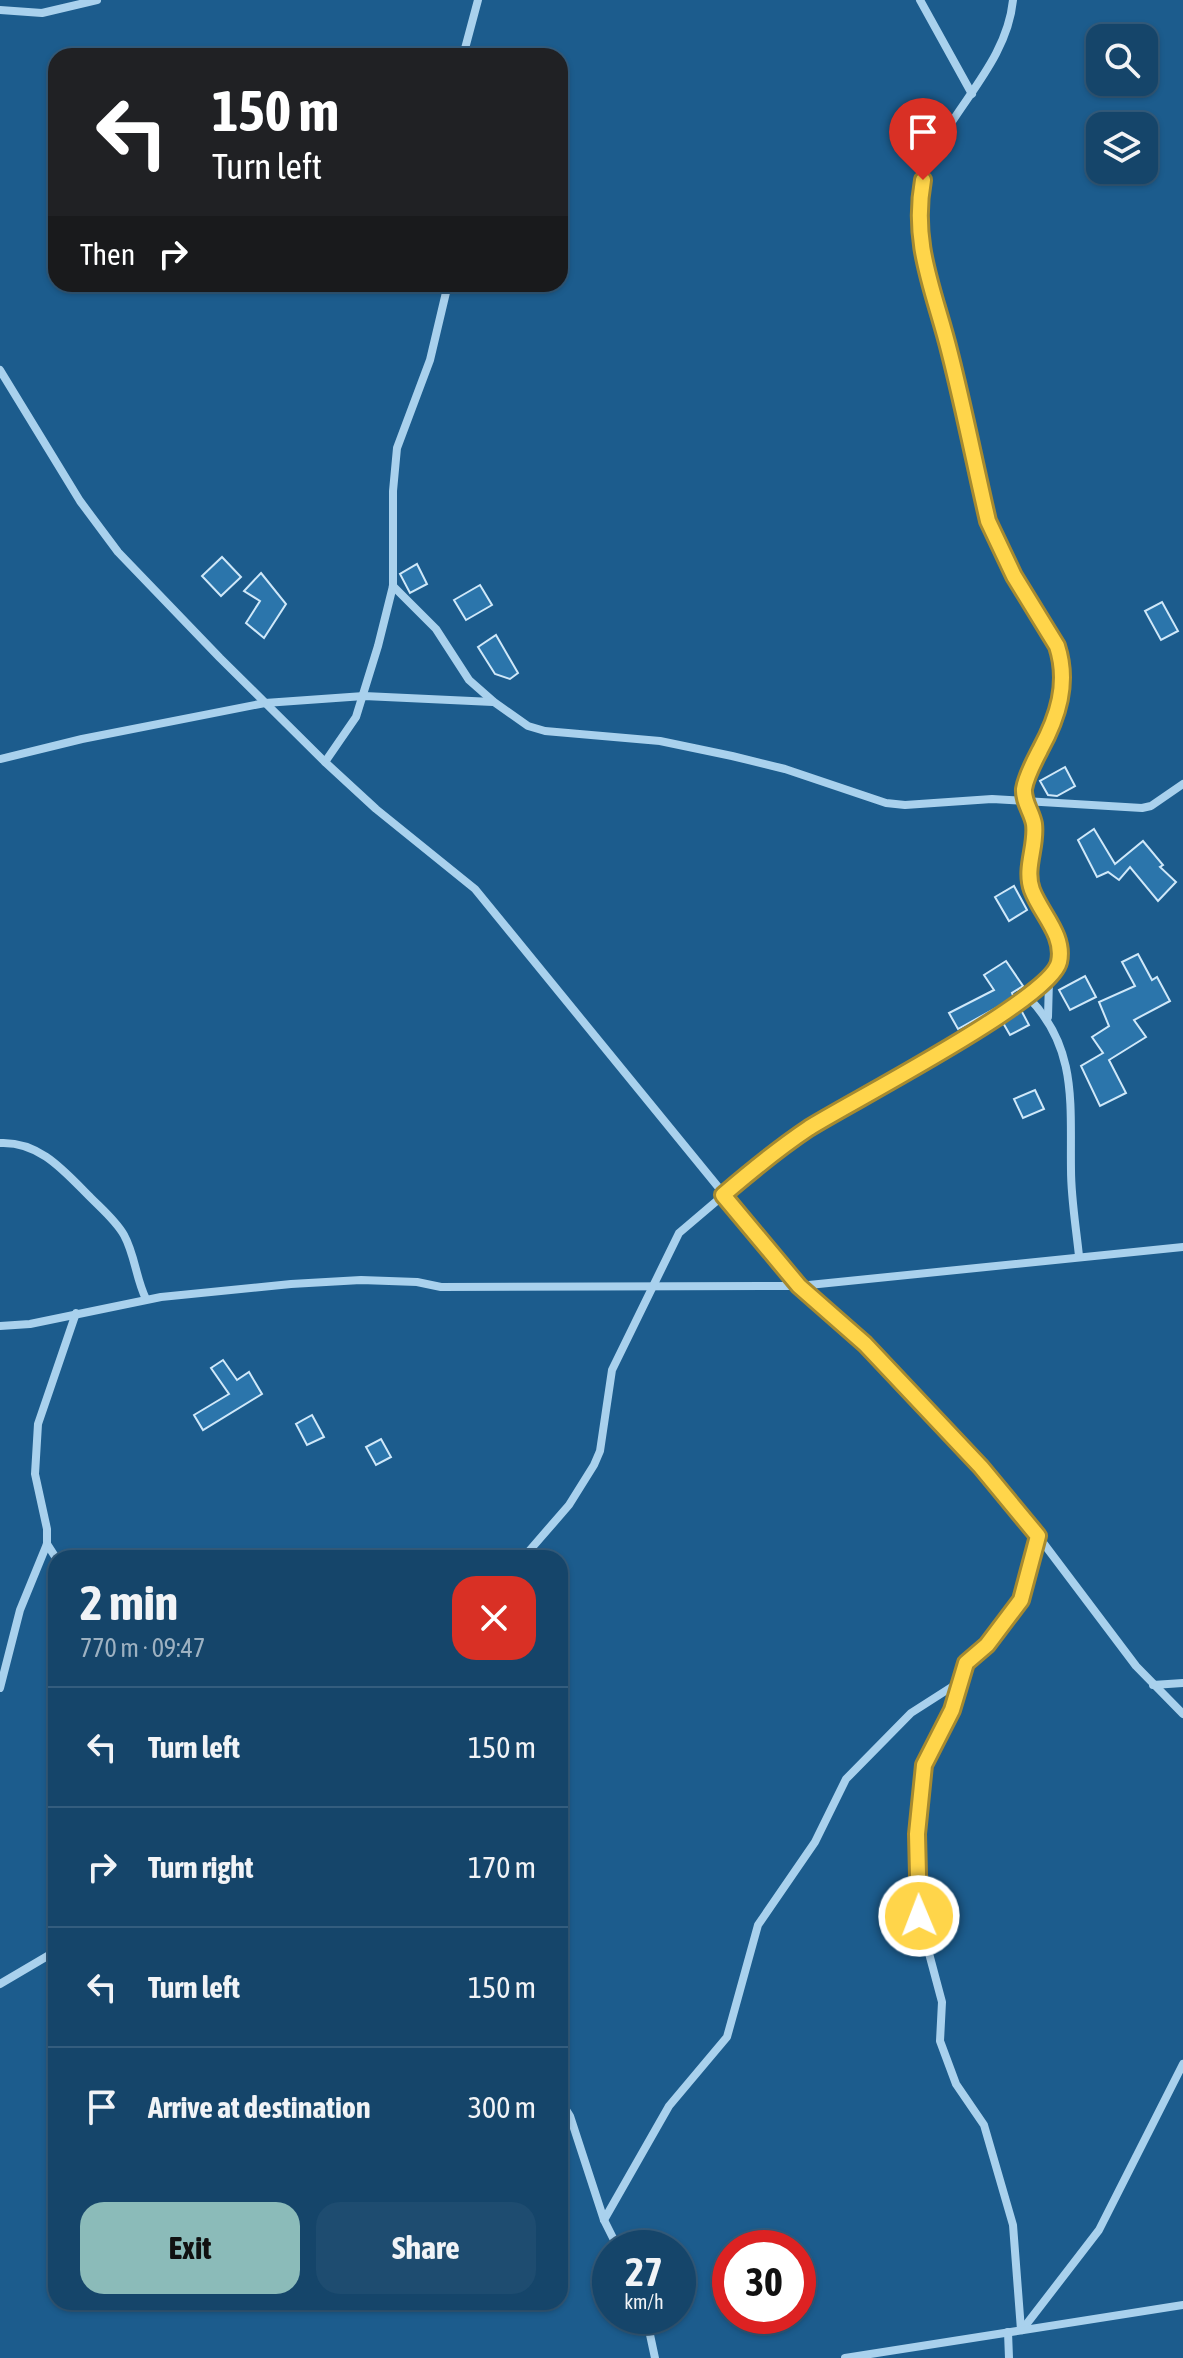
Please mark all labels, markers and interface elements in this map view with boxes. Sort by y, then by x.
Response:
map controls [1086,24,1158,184]
button: search [1086,24,1158,96]
text: 150 m [212,79,339,143]
icon: left [80,80,184,184]
pin [889,98,957,180]
icon: arrive [901,110,945,154]
button: layers [1086,112,1158,184]
text: Turn left [212,145,322,187]
icon: right [151,232,195,276]
text: Then [80,237,135,271]
text: 2 min [80,1575,178,1630]
button: close [452,1576,536,1660]
text: 770 m · 09:47 [80,1633,205,1663]
icon: left [80,1725,124,1769]
text: Turn left [148,1730,240,1764]
text: 150 m [468,1730,536,1764]
icon: right [80,1845,124,1889]
text: Turn right [148,1850,254,1884]
text: 170 m [468,1850,536,1884]
position arrow [877,1874,961,1958]
icon: left [80,1965,124,2009]
text: Turn left [148,1970,240,2004]
text: 150 m [468,1970,536,2004]
icon: arrive [80,2085,124,2129]
text: Arrive at destination [148,2090,370,2124]
text: 300 m [468,2090,536,2124]
button: Exit [80,2202,300,2294]
button: Share [316,2202,536,2294]
speed limit sign: 30 [712,2230,816,2334]
text: 27 [625,2249,663,2294]
text: km/h [624,2290,664,2313]

